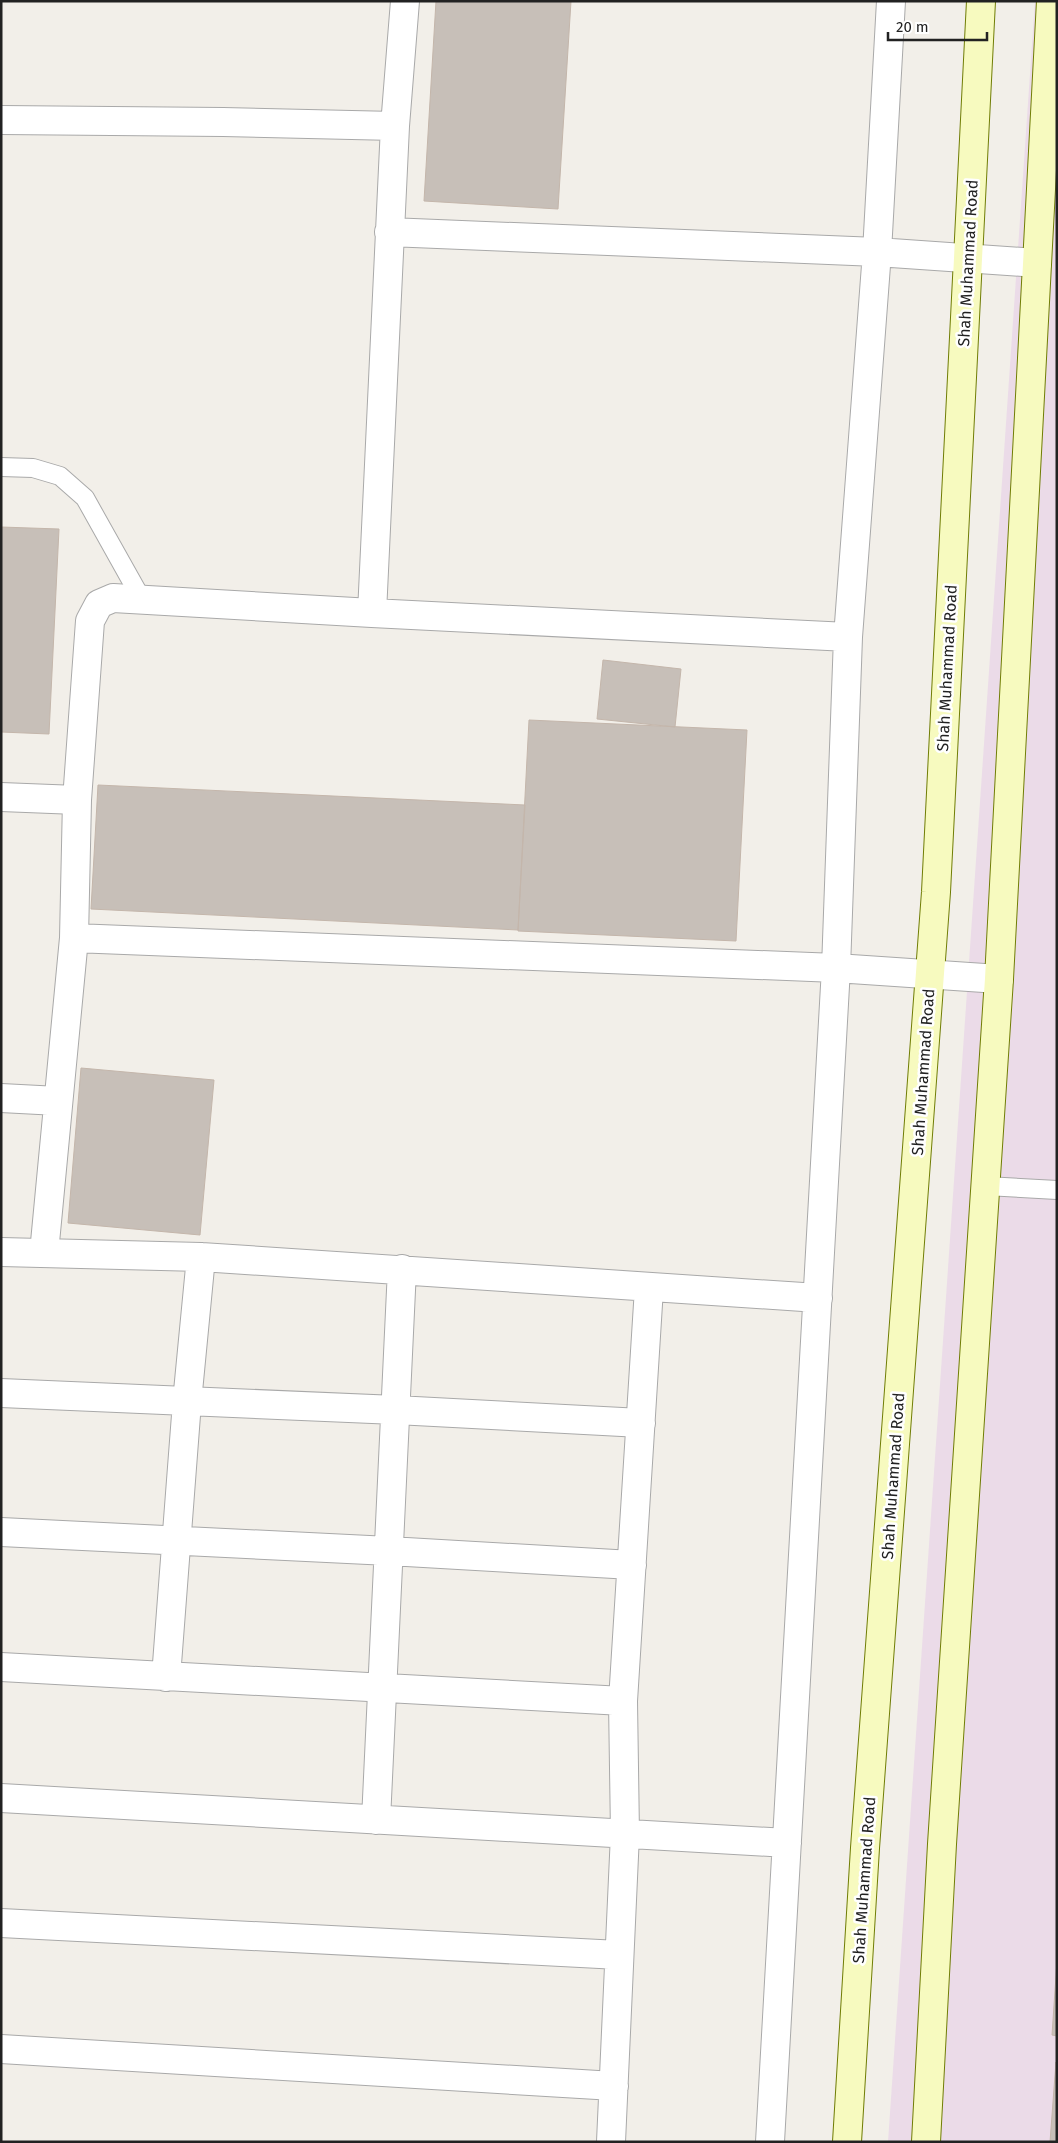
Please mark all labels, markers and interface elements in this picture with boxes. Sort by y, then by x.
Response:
scale bar [888,10,987,42]
text: 20 m [896,18,929,36]
street label: Shah Muhammad Road [954,179,982,347]
street label: Shah Muhammad Road [933,584,961,752]
street label: Shah Muhammad Road [908,988,938,1156]
street label: Shah Muhammad Road [878,1392,908,1560]
street label: Shah Muhammad Road [849,1796,879,1964]

